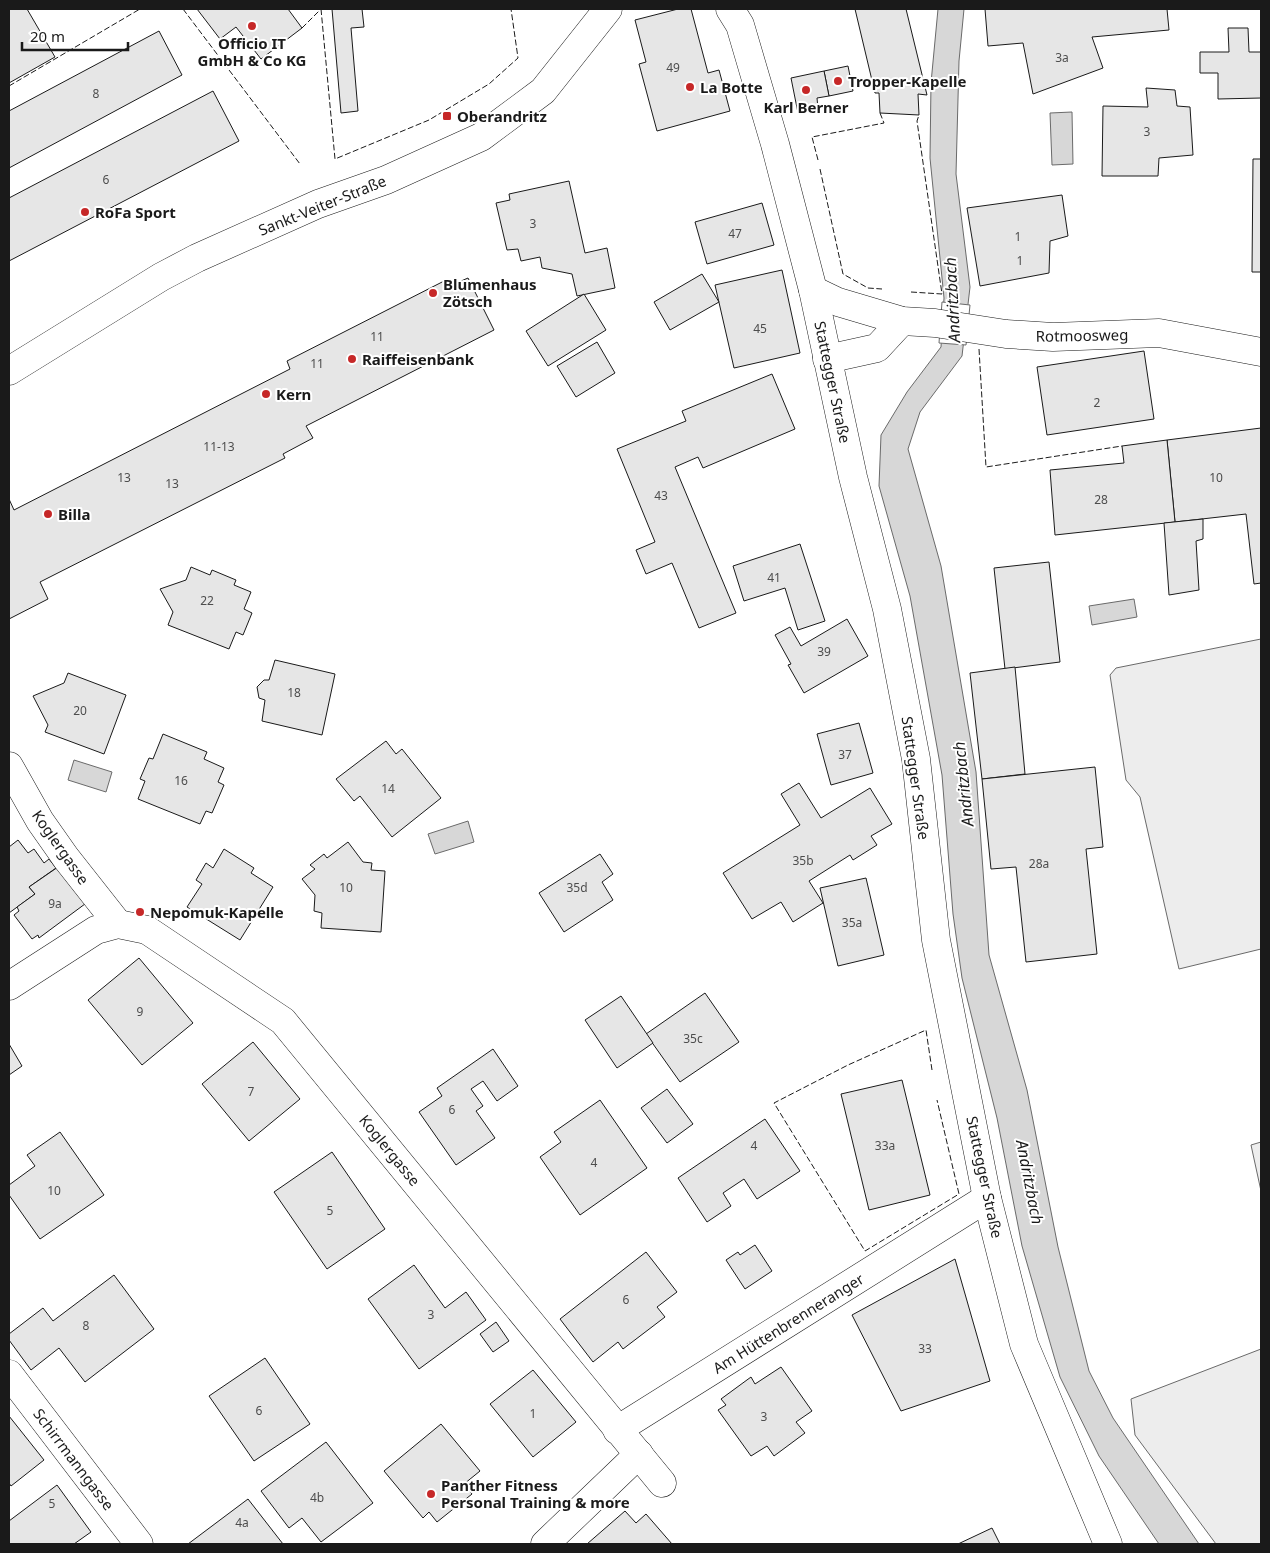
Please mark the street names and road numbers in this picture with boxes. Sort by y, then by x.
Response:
street label: Sankt-Veiter-Straße [255,170,389,240]
street label: Stattegger Straße [810,319,856,445]
street label: Rotmoosweg [1036,324,1128,346]
street label: Stattegger Straße [897,715,935,841]
street label: Koglergasse [28,806,94,888]
street label: Koglergasse [355,1110,425,1190]
street label: Stattegger Straße [962,1114,1008,1240]
street label: Am Hüttenbrenneranger [709,1268,867,1378]
street label: Schirrmanngasse [29,1404,119,1514]

